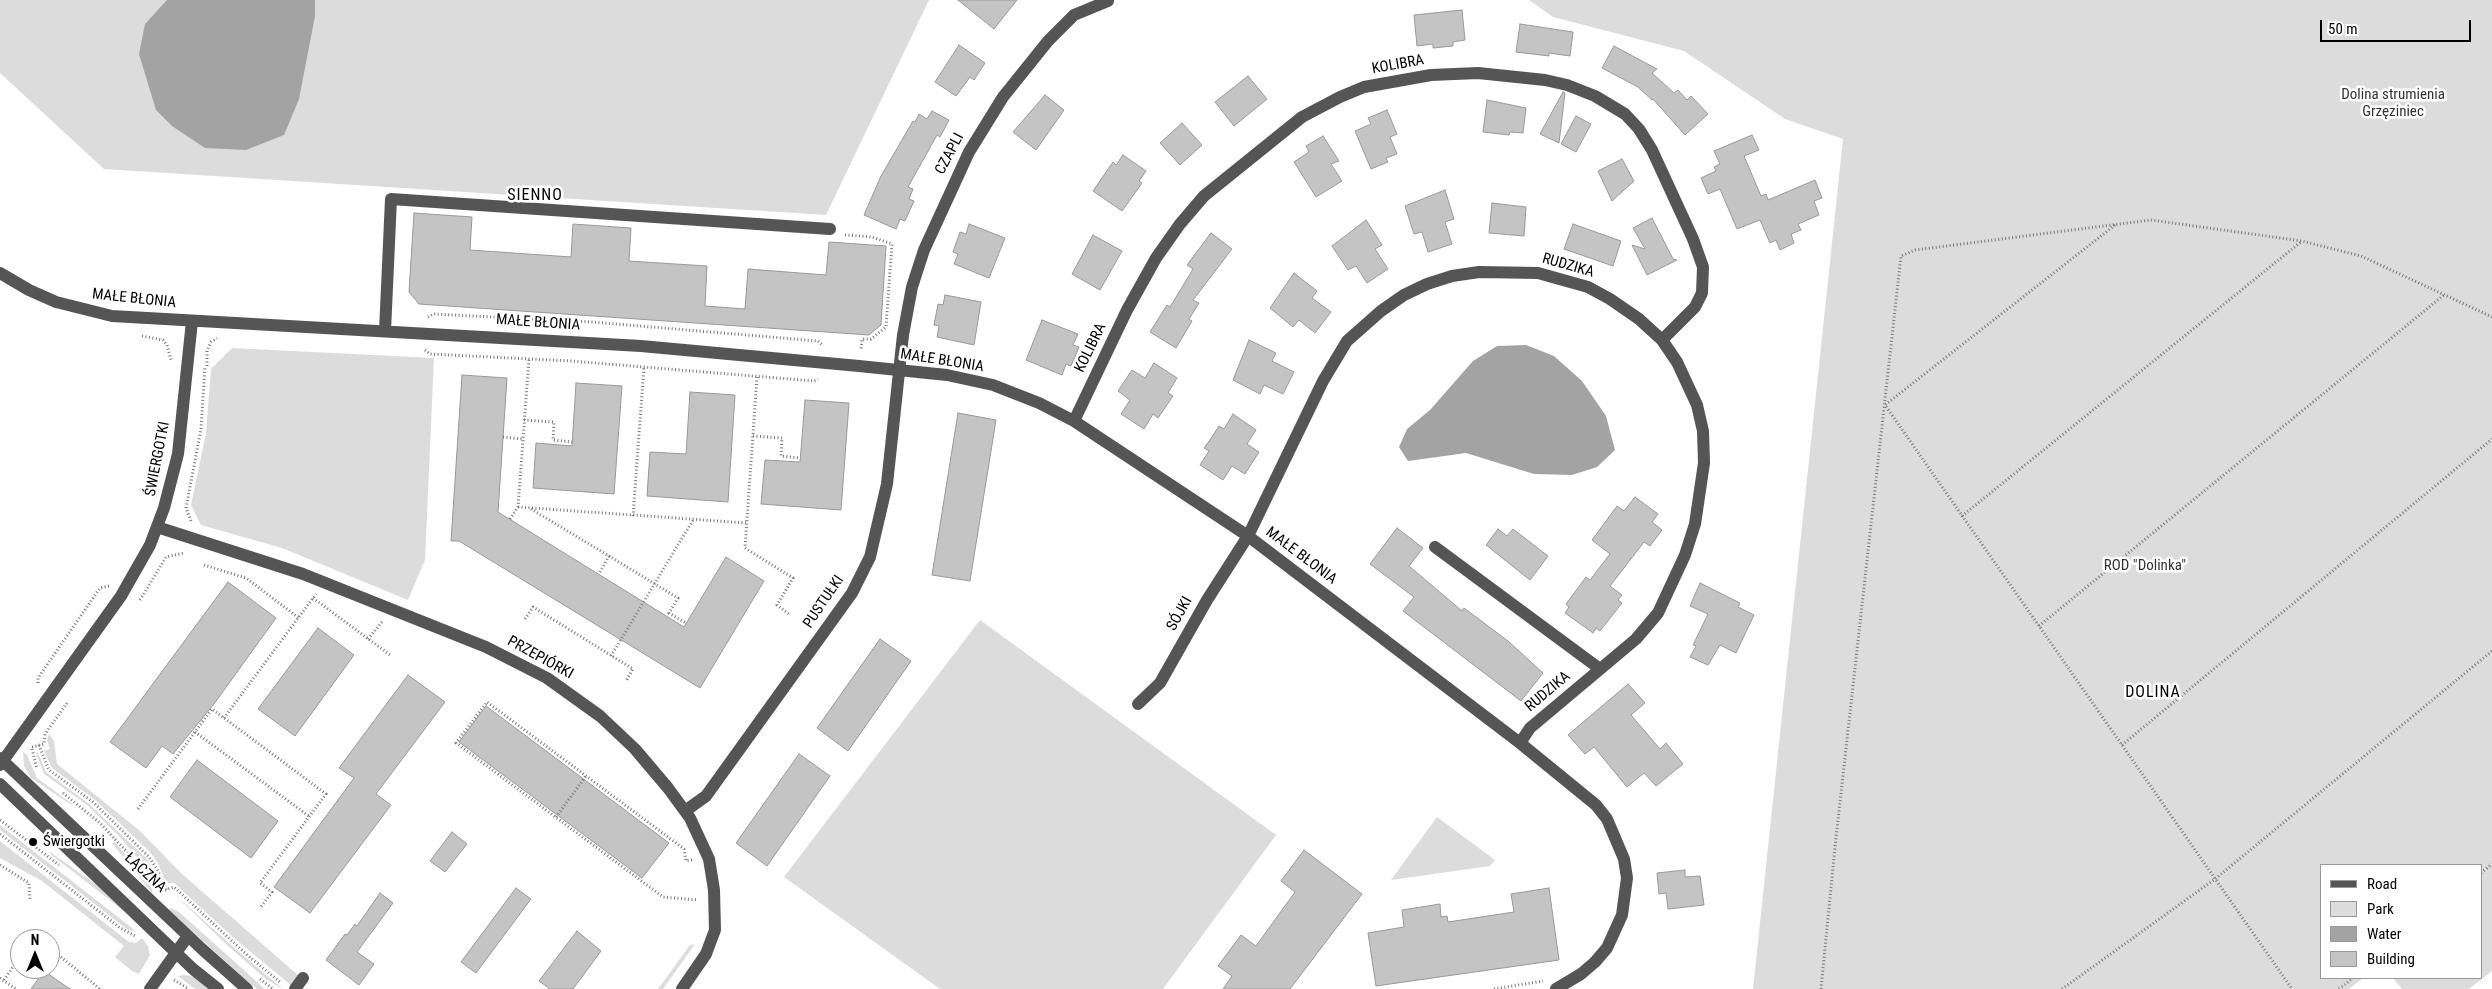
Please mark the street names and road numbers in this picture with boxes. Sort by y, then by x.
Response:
street label: KOLIBRA [1371,52,1425,78]
street label: CZAPLI [932,130,968,178]
street label: RUDZIKA [1540,250,1596,282]
street label: MAŁE BŁONIA [91,286,177,312]
street label: MAŁE BŁONIA [495,311,581,335]
street label: KOLIBRA [1071,320,1111,376]
street label: MAŁE BŁONIA [899,346,985,376]
street label: ŚWIERGOTKI [142,420,174,498]
street label: MAŁE BŁONIA [1262,523,1340,589]
street label: PUSTUŁKI [800,572,848,632]
street label: SÓJKI [1163,594,1197,634]
street label: PRZEPIÓRKI [504,633,576,683]
street label: RUDZIKA [1522,668,1574,716]
street label: ŁĄCZNA [121,849,169,897]

